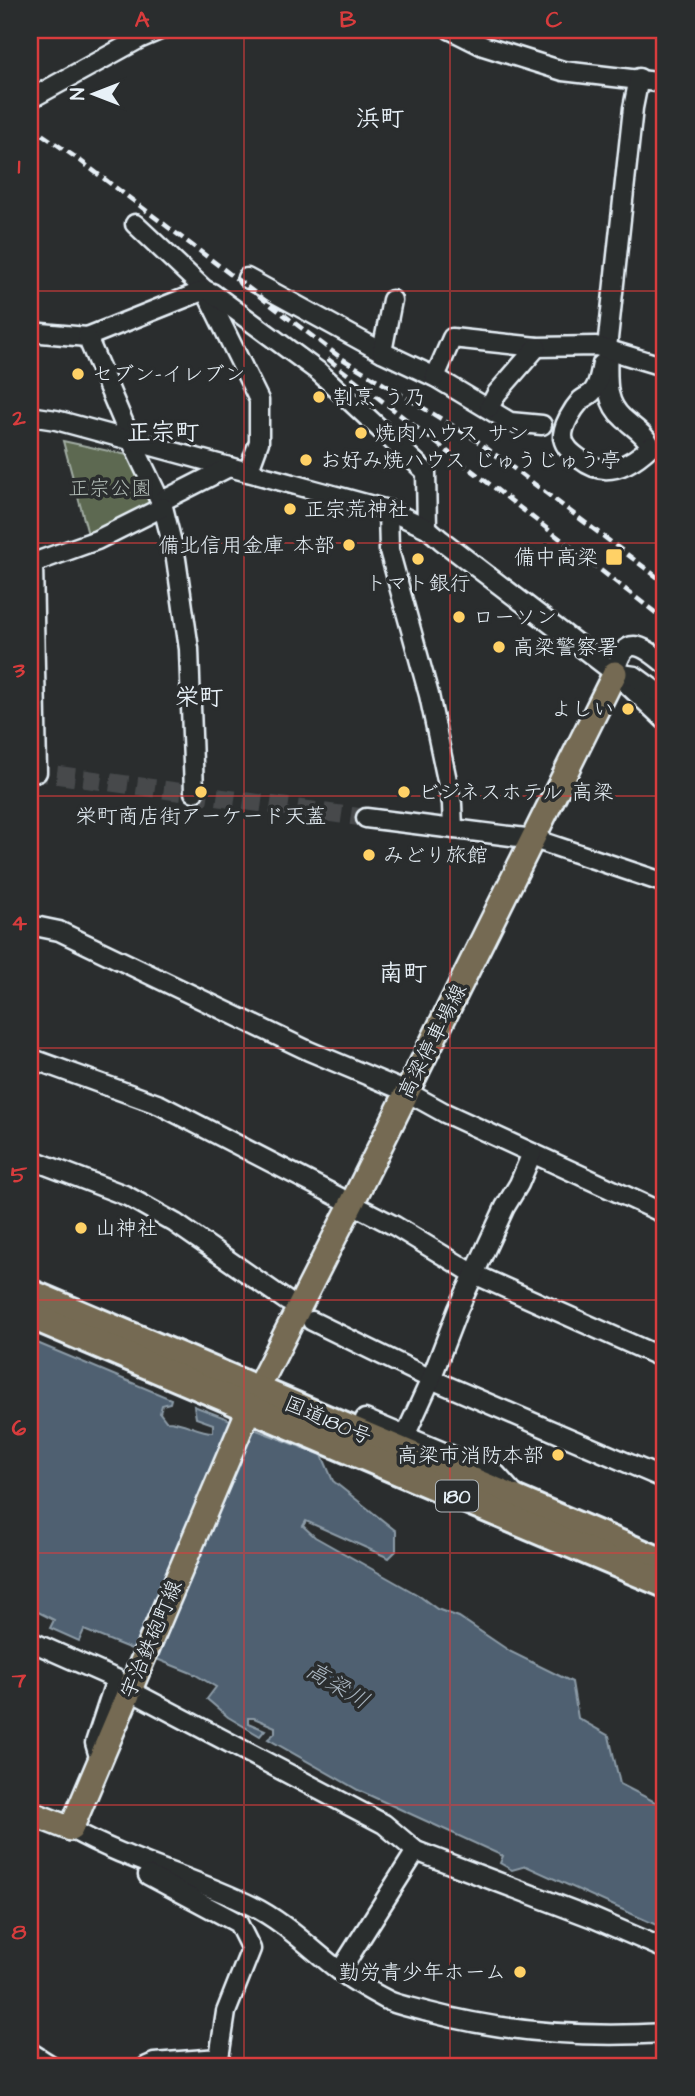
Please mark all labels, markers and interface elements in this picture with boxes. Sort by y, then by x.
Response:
text: A [135,4,150,36]
text: B [340,4,357,36]
text: C [546,4,563,36]
north arrow [60,60,130,130]
text: N [65,88,92,100]
district label: 浜町 [356,102,404,136]
text: 1 [18,150,21,182]
place label: セブン-イレブン [92,360,246,389]
marker: セブン-イレブン [70,366,86,382]
place label: 割烹 う乃 [333,383,425,412]
marker: 割烹 う乃 [311,389,327,405]
text: 2 [11,402,26,434]
district label: 正宗町 [127,416,199,450]
place label: 焼肉ハウス サン [375,419,529,448]
marker: 焼肉ハウス サン [353,425,369,441]
place label: お好み焼ハウス じゅうじゅう亭 [320,446,621,475]
marker: お好み焼ハウス じゅうじゅう亭 [298,452,314,468]
park label: 正宗公園 [68,474,152,503]
place label: 正宗荒神社 [304,495,409,524]
marker: 正宗荒神社 [282,501,298,517]
place label: 備北信用金庫 本部 [159,531,335,560]
marker: 備北信用金庫 本部 [341,537,357,553]
place label: 備中高梁 [514,543,598,572]
marker: 備中高梁 [604,547,624,567]
marker: トマト銀行 [410,551,426,567]
place label: トマト銀行 [366,569,471,598]
place label: ローソン [473,603,557,632]
marker: ローソン [451,609,467,625]
place label: 高梁警察署 [513,633,618,662]
marker: 高梁警察署 [491,639,507,655]
text: 3 [12,654,25,686]
district label: 栄町 [175,681,223,715]
place label: よしい [551,695,614,724]
marker: よしい [620,701,636,717]
place label: ビジネスホテル 高梁 [418,778,614,807]
marker: 栄町商店街アーケード天蓋 [193,784,209,800]
marker: ビジネスホテル 高梁 [396,784,412,800]
place label: 栄町商店街アーケード天蓋 [75,802,327,831]
place label: みどり旅館 [383,841,488,870]
marker: みどり旅館 [361,847,377,863]
text: 4 [11,907,27,939]
district label: 南町 [379,957,427,991]
street label: 高梁停車場線 [391,979,474,1104]
text: 5 [11,1159,28,1191]
place label: 山神社 [95,1214,158,1243]
marker: 山神社 [73,1220,89,1236]
street label: 国道180号 [280,1389,376,1452]
text: 6 [12,1412,27,1444]
place label: 高梁市消防本部 [397,1441,544,1470]
marker: 高梁市消防本部 [550,1447,566,1463]
road number: 180 [436,1480,478,1512]
street label: 宇治鉄砲町線 [113,1576,189,1703]
water label: 高梁川 [300,1654,375,1717]
text: 7 [11,1664,27,1696]
text: 8 [12,1916,27,1948]
place label: 勤労青少年ホーム [339,1958,506,1987]
marker: 勤労青少年ホーム [512,1964,528,1980]

